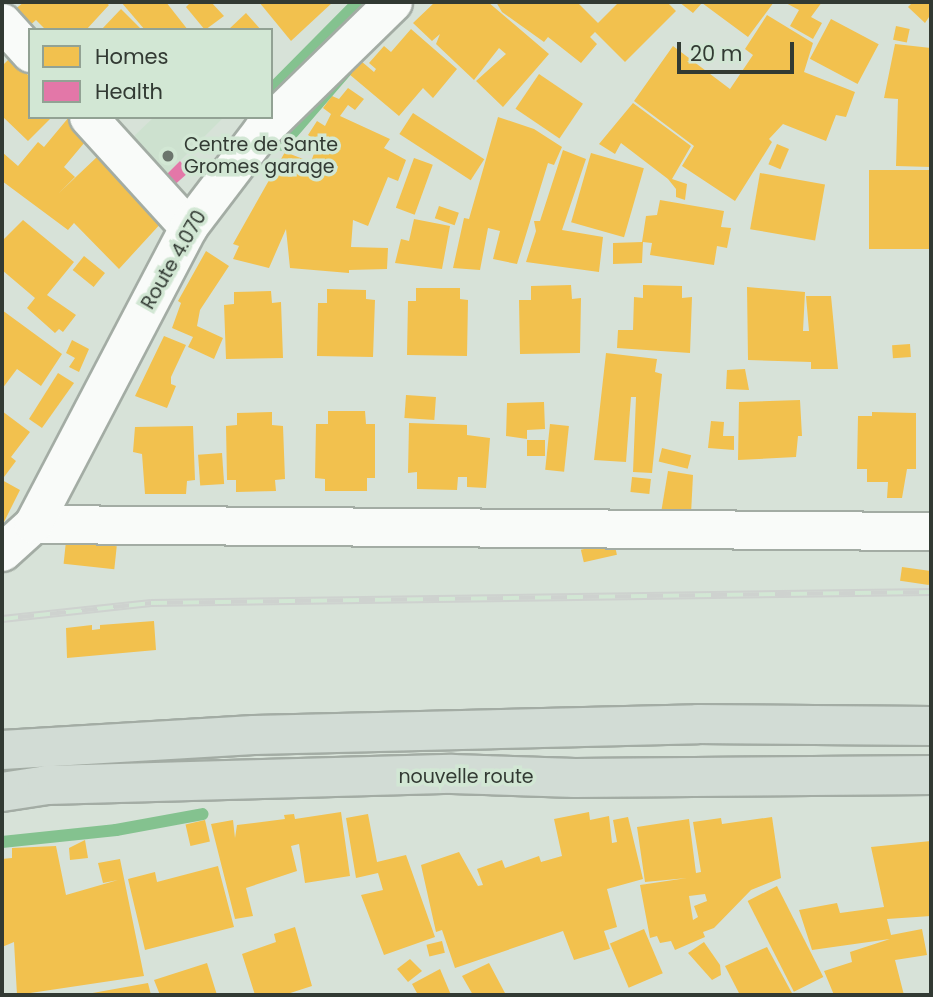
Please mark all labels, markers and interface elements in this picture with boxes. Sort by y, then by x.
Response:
legend [28,28,273,119]
scale bar [681,28,798,72]
text: 20 m [690,39,743,68]
text: Homes [95,42,169,71]
text: Health [95,77,163,106]
place label: Centre de Sante Gromes garage [184,134,338,178]
marker: Centre de Sante Gromes garage [158,146,178,166]
street label: Route 4.070 [137,207,211,313]
street label: nouvelle route [398,766,534,788]

